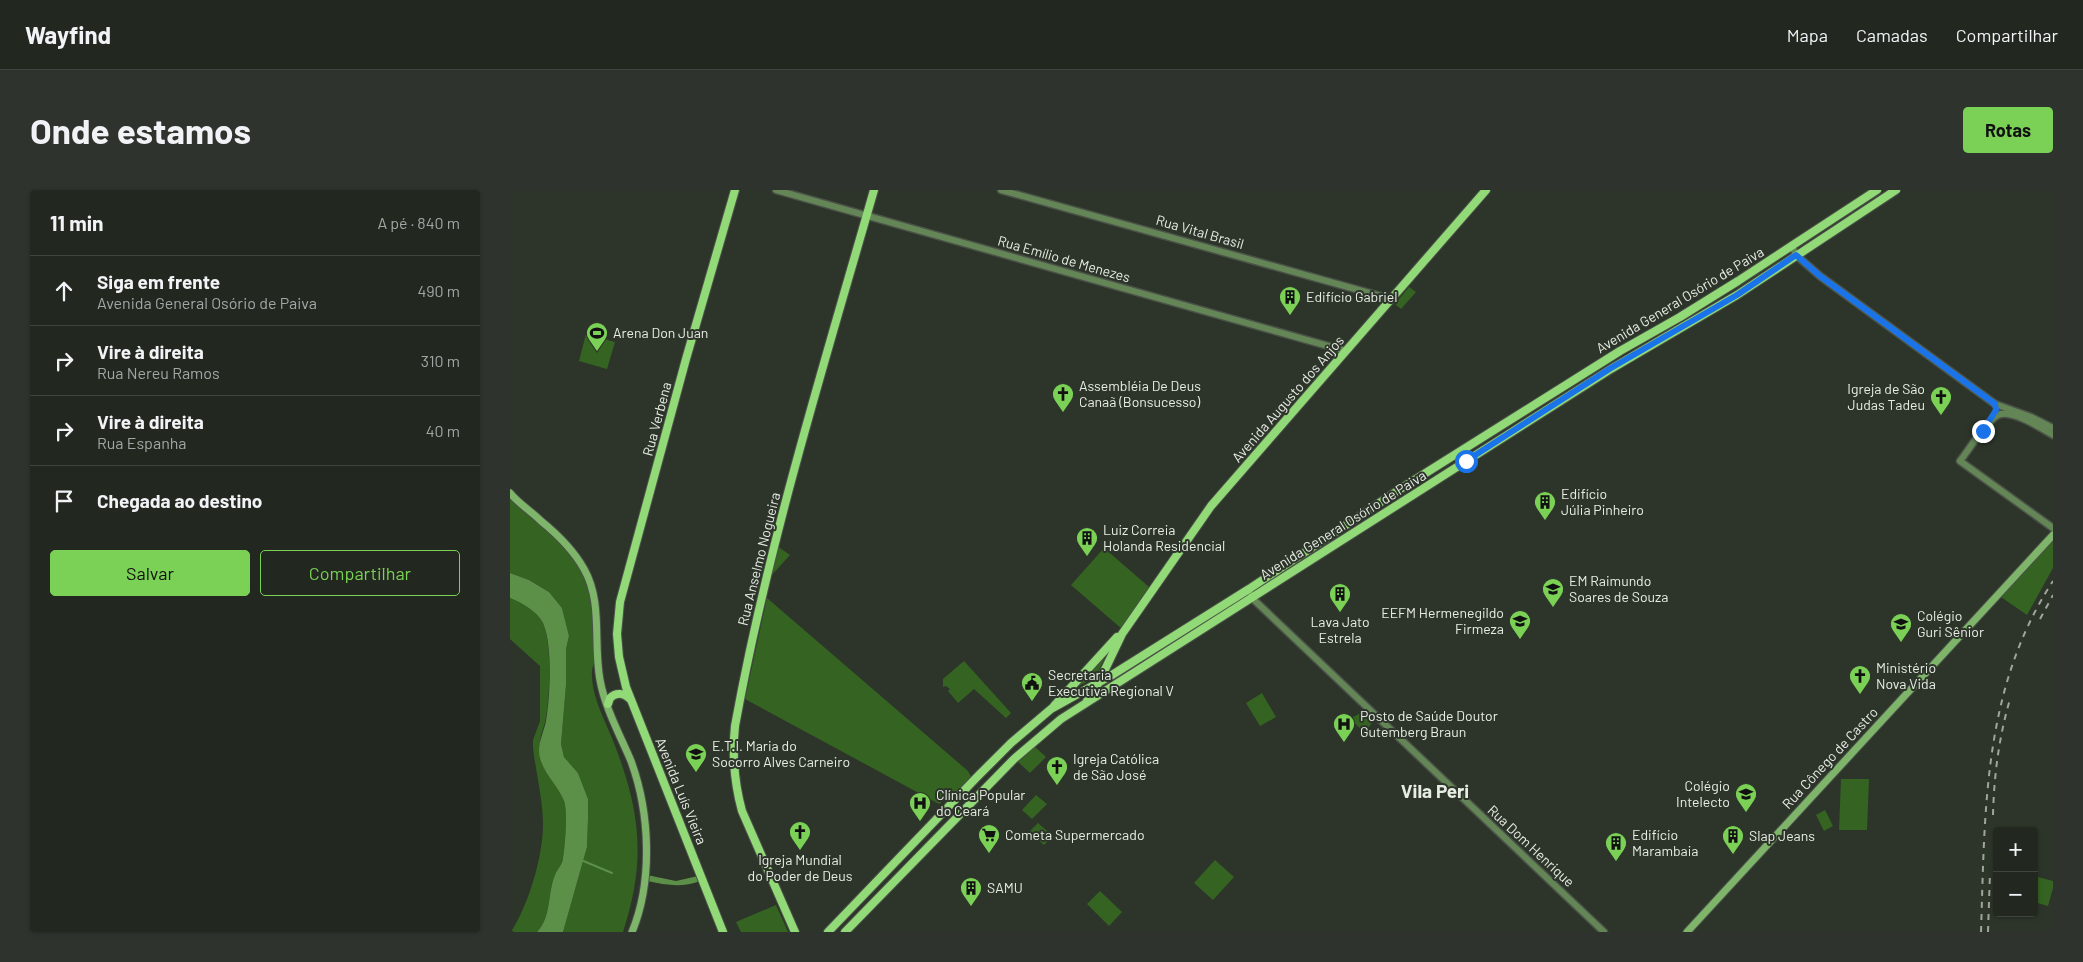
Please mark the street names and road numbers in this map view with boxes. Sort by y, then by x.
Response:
street label: Rua Vital Brasil [1154,211,1246,252]
street label: Rua Emílio de Menezes [996,231,1133,286]
street label: Avenida General Osório de Paiva [1593,243,1767,356]
street label: Avenida Augusto dos Anjos [1228,332,1347,466]
street label: Rua Verbena [638,380,675,458]
street label: Avenida General Osório de Paiva [1257,466,1429,583]
street label: Rua Anselmo Nogueira [734,490,783,627]
street label: Rua Cônego de Castro [1778,703,1881,812]
street label: Avenida Luís Vieira [652,735,711,847]
street label: Rua Dom Henrique [1485,801,1578,890]

